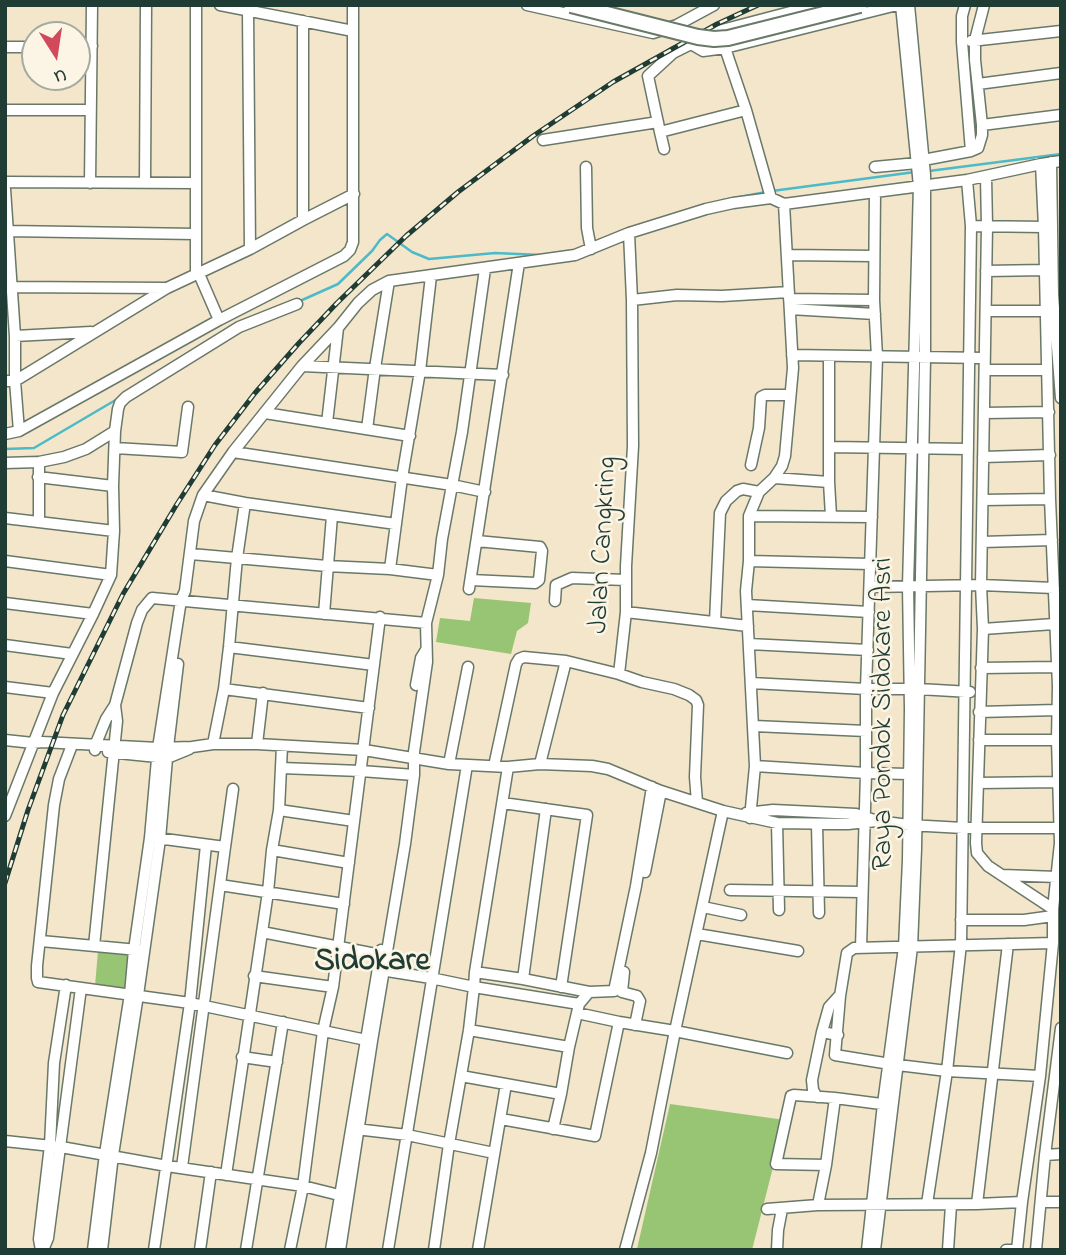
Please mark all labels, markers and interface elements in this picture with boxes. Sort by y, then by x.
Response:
north arrow [21,21,91,91]
text: U [51,61,69,90]
street label: Jalan Cangkring [584,455,626,635]
street label: Raya Pondok Sidokare Asri [868,557,902,871]
district label: Sidokare [314,945,430,983]

